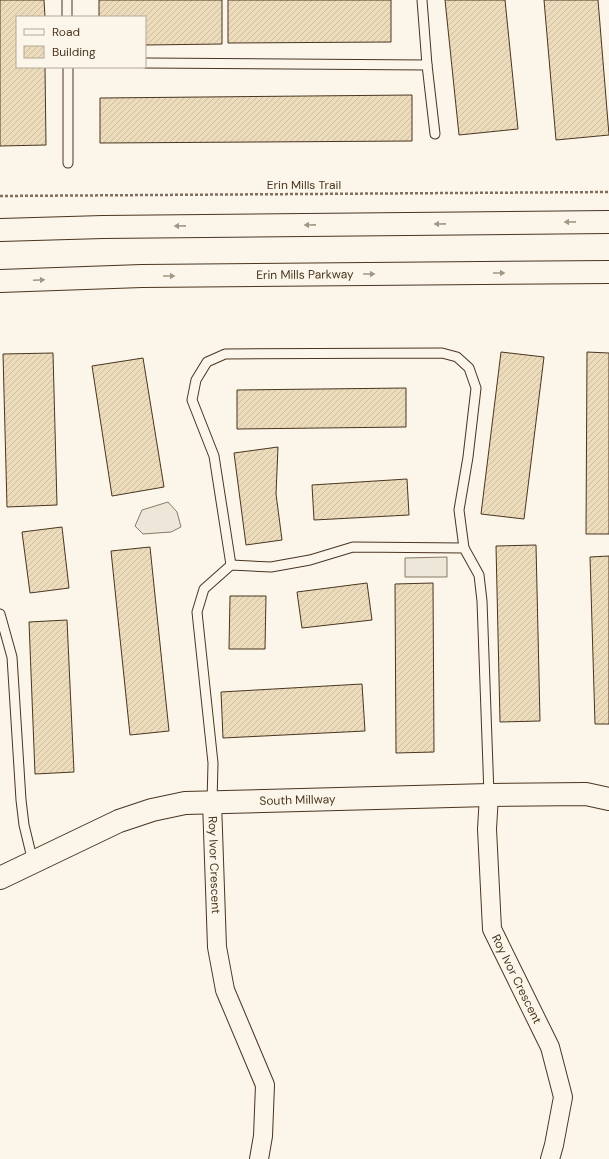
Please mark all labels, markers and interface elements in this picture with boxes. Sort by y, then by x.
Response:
legend [16,16,146,68]
text: Road [52,24,80,40]
text: Building [52,44,96,60]
street label: Erin Mills Trail [267,177,341,193]
one-way arrow [563,219,576,225]
one-way arrow [433,221,446,227]
one-way arrow [303,222,316,228]
one-way arrow [173,223,186,229]
street label: Erin Mills Parkway [256,266,354,283]
one-way arrow [493,270,506,276]
one-way arrow [363,271,376,277]
one-way arrow [163,273,176,279]
one-way arrow [33,277,46,283]
street label: South Millway [259,791,336,809]
street label: Roy Ivor Crescent [204,816,224,914]
street label: Roy Ivor Crescent [488,932,546,1027]

